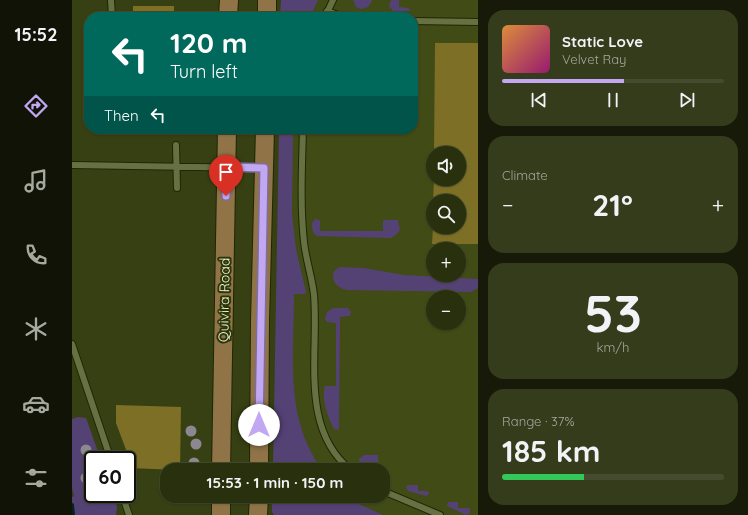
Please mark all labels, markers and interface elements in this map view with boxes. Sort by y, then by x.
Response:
text: 15:52 [15,23,57,46]
text: 120 m [170,25,248,60]
icon: left [104,28,156,80]
text: Static Love [562,32,643,51]
text: Velvet Ray [562,51,627,67]
text: Turn left [170,60,238,83]
icon: previous [528,89,550,111]
icon: pause [602,89,624,111]
icon: next [676,89,698,111]
icon: directions [22,92,50,120]
icon: left [147,104,169,126]
text: Then [104,106,139,125]
map controls [426,146,466,330]
button: sound [426,146,466,186]
pin [209,155,243,196]
icon: arrive [215,161,237,183]
icon: music [22,167,50,195]
text: Climate [502,167,548,183]
text: 21° [592,186,633,224]
text: − [502,191,513,219]
text: + [712,191,724,219]
button: search [426,194,466,234]
icon: phone [22,241,50,269]
button: + [426,242,466,282]
street label: Quivira Road [214,258,234,342]
text: 53 [584,280,642,345]
button: − [426,290,466,330]
icon: climate [22,315,50,343]
text: km/h [597,339,629,355]
icon: car [22,390,50,418]
position arrow [238,404,280,446]
text: Range · 37% [502,413,575,429]
text: 185 km [502,432,601,470]
speed limit sign: 60 [84,451,136,503]
icon: filters [22,464,50,492]
text: 15:53 · 1 min · 150 m [207,473,343,492]

